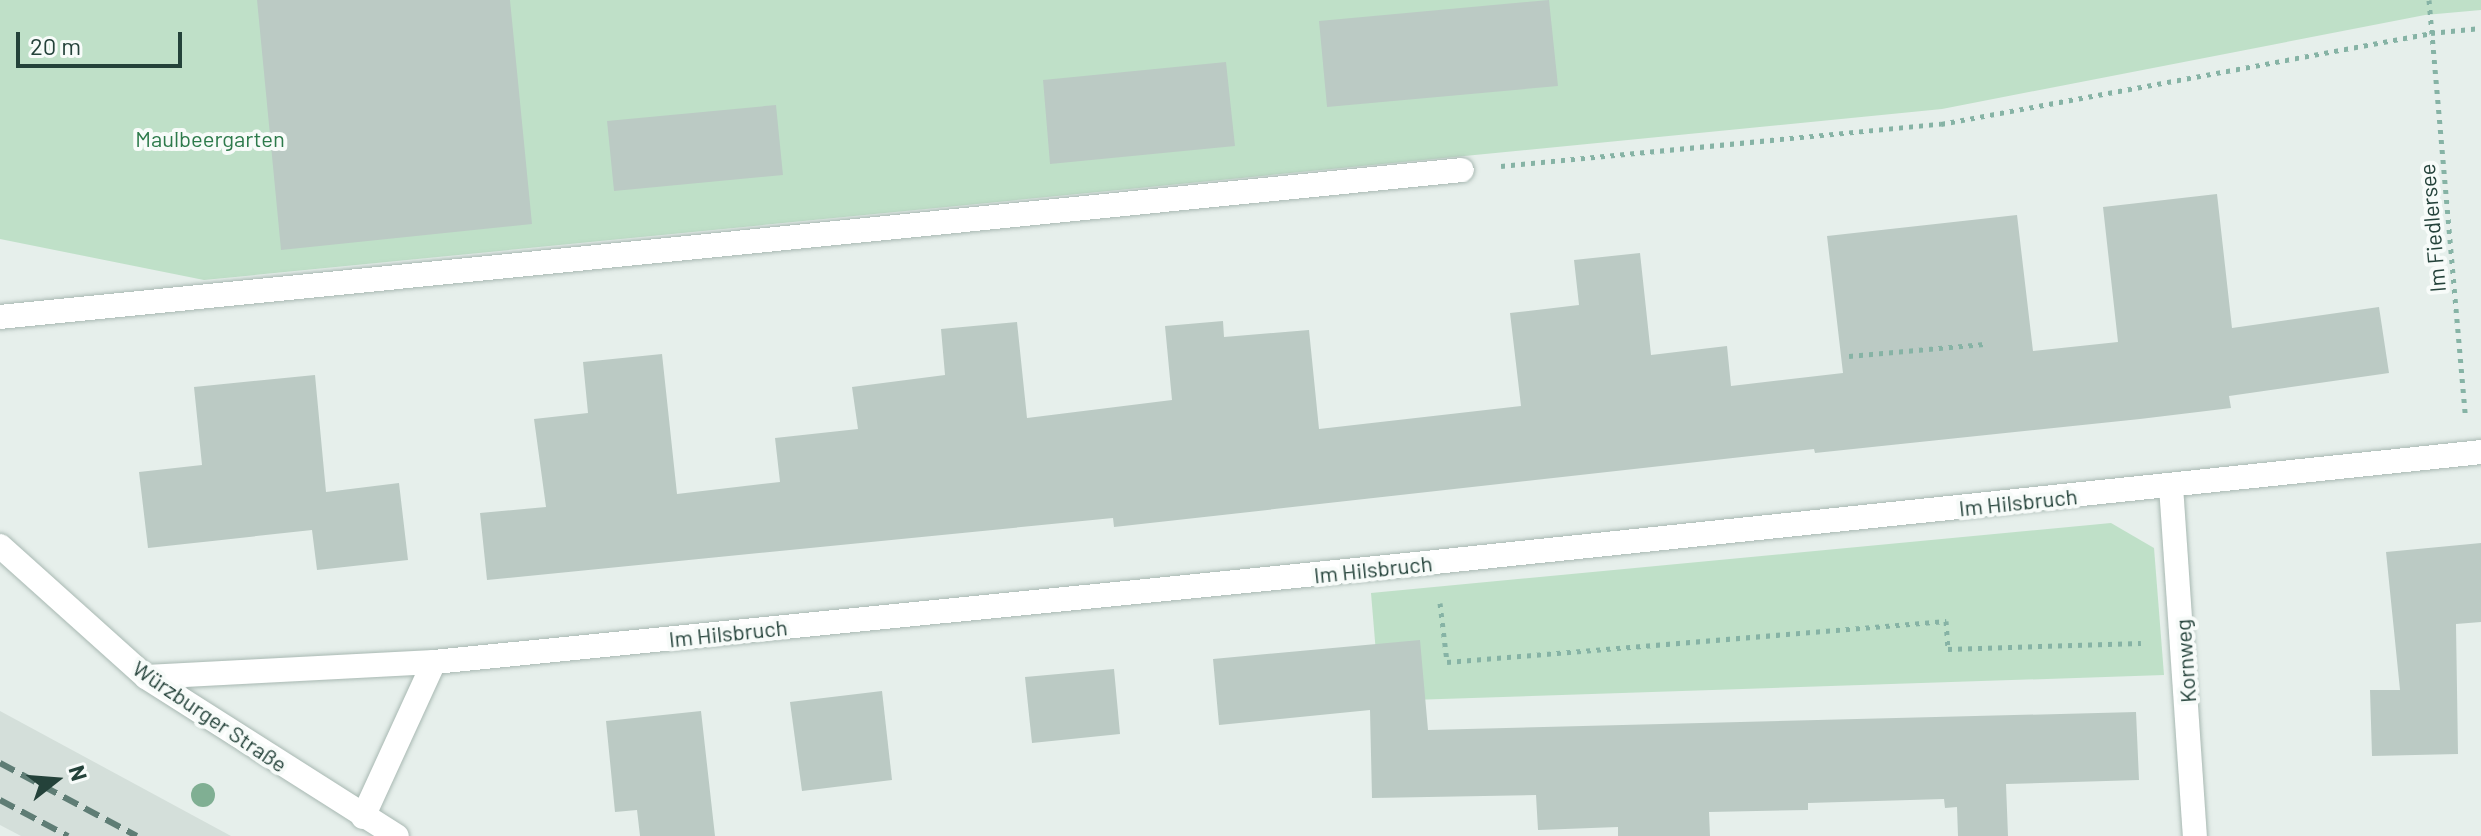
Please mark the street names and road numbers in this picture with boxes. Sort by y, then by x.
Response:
street label: Im Fiedlersee [2413,163,2451,293]
street label: Im Hilsbruch [1957,483,2079,521]
street label: Im Hilsbruch [1312,550,1434,588]
street label: Im Hilsbruch [667,614,789,652]
street label: Kornweg [2169,618,2201,704]
street label: Würzburger Straße [128,655,292,777]

